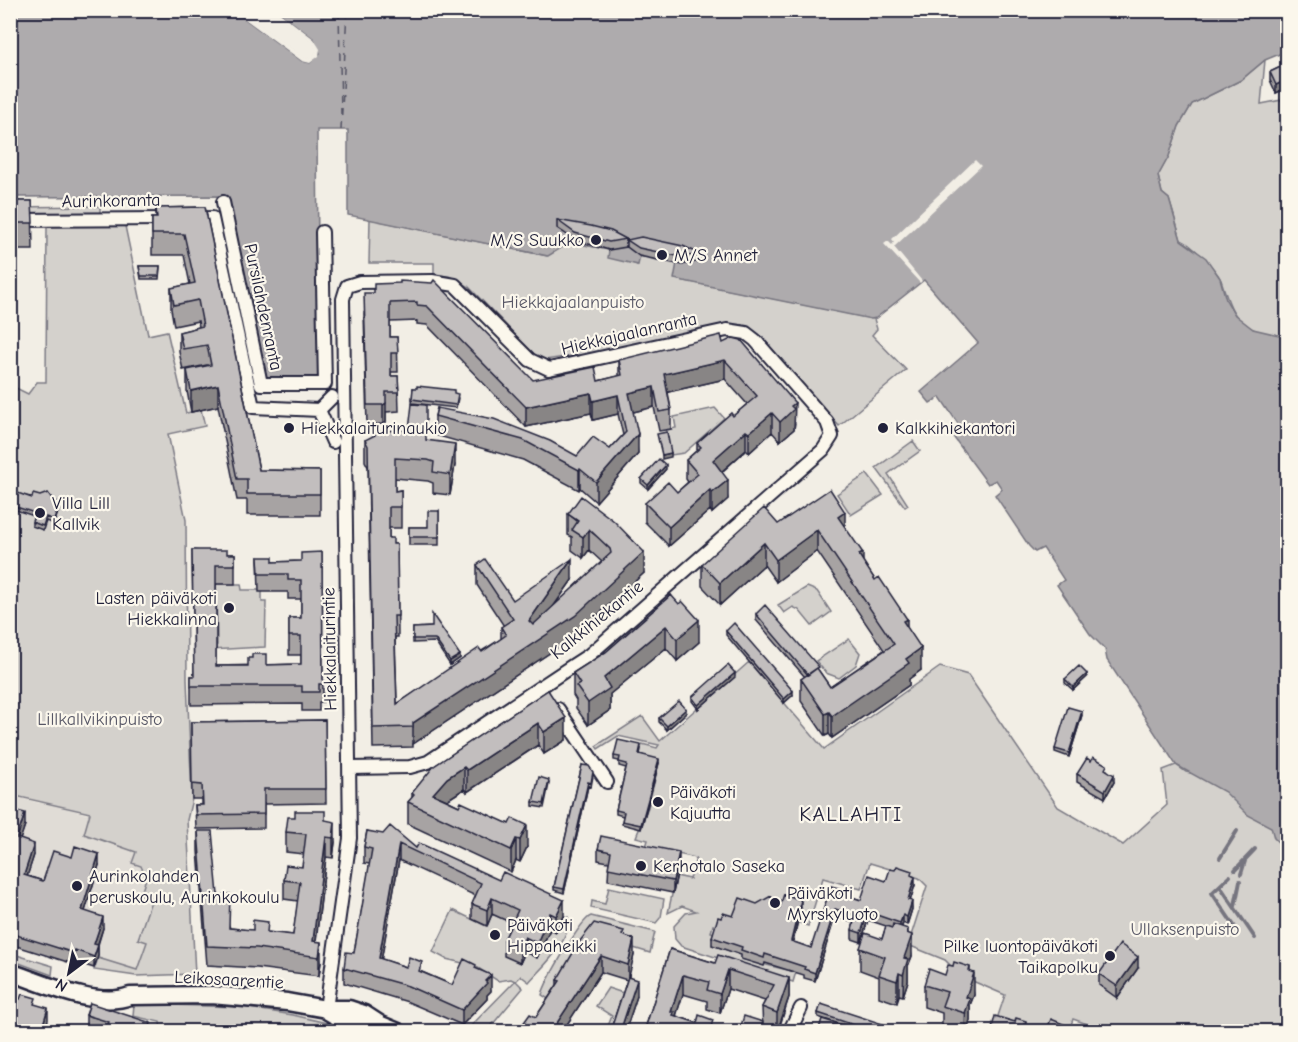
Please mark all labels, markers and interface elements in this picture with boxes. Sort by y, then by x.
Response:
street label: Aurinkoranta [61,190,161,212]
place label: M/S Suukko [490,230,584,251]
marker: M/S Suukko [589,233,603,247]
street label: Pursilahdenranta [239,242,287,372]
place label: M/S Annet [674,245,758,266]
marker: M/S Annet [655,248,669,262]
park label: Hiekkajaalanpuisto [502,292,644,313]
street label: Hiekkajaalanranta [559,308,699,360]
place label: Hiekkalaiturinaukio [301,418,447,439]
place label: Kalkkihiekantori [895,418,1016,439]
marker: Hiekkalaiturinaukio [282,421,296,435]
marker: Kalkkihiekantori [876,421,890,435]
place label: Villa Lill Kallvik [52,493,110,535]
marker: Villa Lill Kallvik [33,506,47,520]
street label: Kalkkihiekantie [546,576,648,664]
street label: Hiekkalaiturintie [318,587,342,711]
place label: Lasten päiväkoti Hiekkalinna [96,588,217,630]
marker: Lasten päiväkoti Hiekkalinna [222,601,236,615]
park label: Lillkallvikinpuisto [37,709,163,730]
place label: Päiväkoti Kajuutta [670,782,736,824]
marker: Päiväkoti Kajuutta [651,795,665,809]
district label: KALLAHTI [799,802,903,826]
place label: Kerhotalo Saseka [653,856,785,877]
marker: Kerhotalo Saseka [634,859,648,873]
place label: Aurinkolahden peruskoulu, Aurinkokoulu [89,866,279,908]
marker: Aurinkolahden peruskoulu, Aurinkokoulu [70,879,84,893]
place label: Päiväkoti Myrskyluoto [787,883,878,925]
marker: Päiväkoti Myrskyluoto [768,896,782,910]
place label: Päiväkoti Hippaheikki [507,915,597,957]
park label: Ullaksenpuisto [1130,919,1240,940]
marker: Päiväkoti Hippaheikki [488,928,502,942]
place label: Pilke luontopäiväkoti Taikapolku [943,936,1098,978]
north arrow [39,943,99,1003]
marker: Pilke luontopäiväkoti Taikapolku [1103,949,1117,963]
street label: Leikosaarentie [174,967,284,993]
text: N [52,974,71,995]

